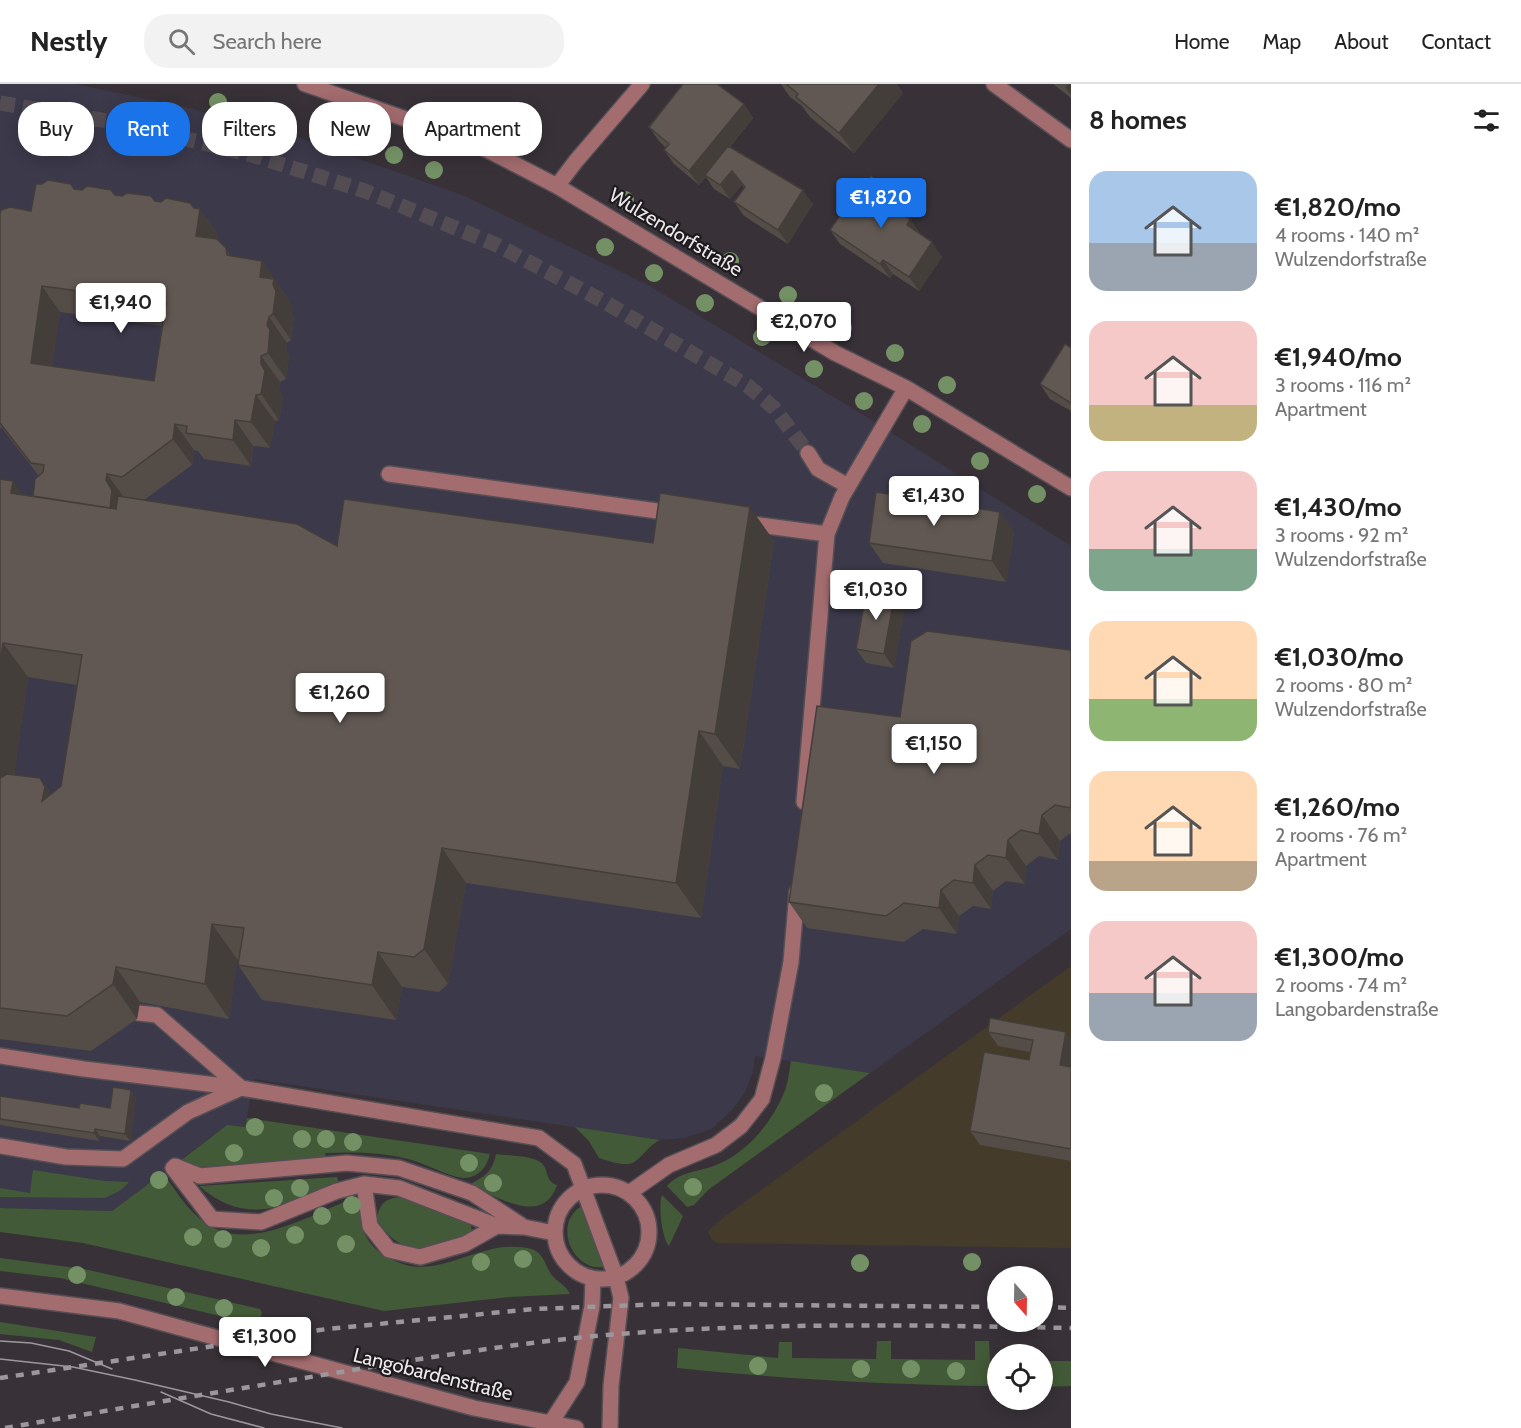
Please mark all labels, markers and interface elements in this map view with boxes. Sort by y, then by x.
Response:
search box [144,14,564,68]
text: Nestly [30,24,108,58]
icon: search [165,25,198,58]
text: Search here [213,28,322,55]
text: Home [1174,29,1230,54]
text: Map [1263,29,1301,54]
text: About [1334,29,1388,54]
text: Contact [1421,29,1491,54]
chip: Buy [18,102,94,156]
chip: Rent [106,102,190,156]
chip: Filters [202,102,297,156]
chip: New [309,102,391,156]
chip: Apartment [403,102,542,156]
text: 8 homes [1089,104,1187,136]
icon: filters [1470,104,1503,137]
pin: €1,820 [832,178,930,229]
street label: Wulzendorfstraße [605,183,747,281]
text: €1,820 [850,185,912,209]
text: €1,820/mo [1275,191,1401,223]
icon: home [1137,195,1209,267]
text: 4 rooms · 140 m² [1275,223,1419,247]
text: Wulzendorfstraße [1275,247,1427,271]
pin: €1,940 [72,283,170,334]
text: €1,940 [90,290,152,314]
pin: €2,070 [755,302,853,353]
text: €2,070 [771,309,837,333]
text: €1,940/mo [1275,341,1402,373]
icon: home [1137,345,1209,417]
text: 3 rooms · 116 m² [1275,373,1411,397]
text: Apartment [1275,397,1367,421]
pin: €1,430 [885,476,983,527]
text: €1,430 [903,483,965,507]
text: €1,430/mo [1275,491,1402,523]
icon: home [1137,495,1209,567]
text: 3 rooms · 92 m² [1275,523,1408,547]
text: Wulzendorfstraße [1275,547,1427,571]
pin: €1,030 [827,570,925,621]
text: €1,030 [844,577,908,601]
text: €1,030/mo [1275,641,1404,673]
icon: home [1137,645,1209,717]
pin: €1,260 [291,673,389,724]
text: 2 rooms · 80 m² [1275,673,1412,697]
text: €1,260 [310,680,370,704]
text: Wulzendorfstraße [1275,697,1427,721]
pin: €1,150 [885,724,983,775]
text: €1,150 [906,731,962,755]
text: €1,260/mo [1275,791,1400,823]
icon: home [1137,795,1209,867]
text: 2 rooms · 76 m² [1275,823,1407,847]
text: Apartment [1275,847,1367,871]
text: €1,300/mo [1275,941,1404,973]
icon: home [1137,945,1209,1017]
text: 2 rooms · 74 m² [1275,973,1407,997]
text: Langobardenstraße [1275,997,1439,1021]
north arrow [987,1266,1053,1332]
map controls [987,1266,1053,1410]
pin: €1,300 [216,1317,314,1368]
text: €1,300 [233,1324,297,1348]
street label: Langobardenstraße [351,1343,515,1405]
button: locate [987,1344,1053,1410]

